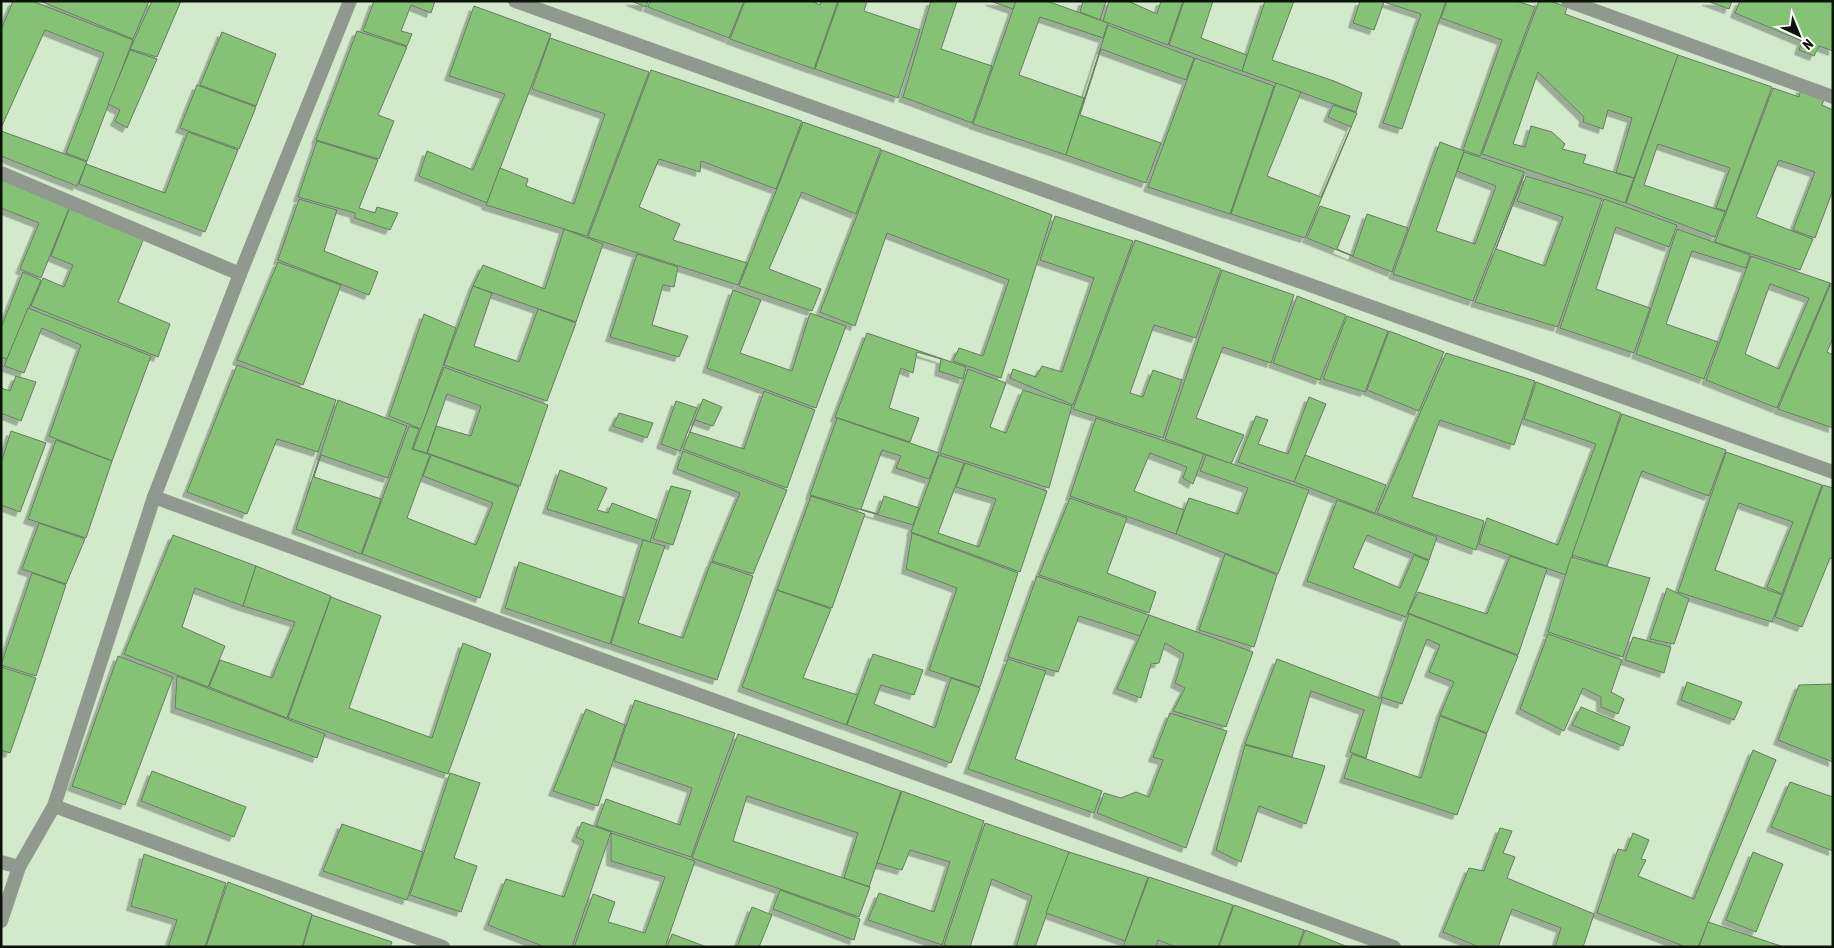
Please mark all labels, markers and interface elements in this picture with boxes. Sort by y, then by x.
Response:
north arrow [1774,10,1824,60]
text: N [1800,36,1817,53]

